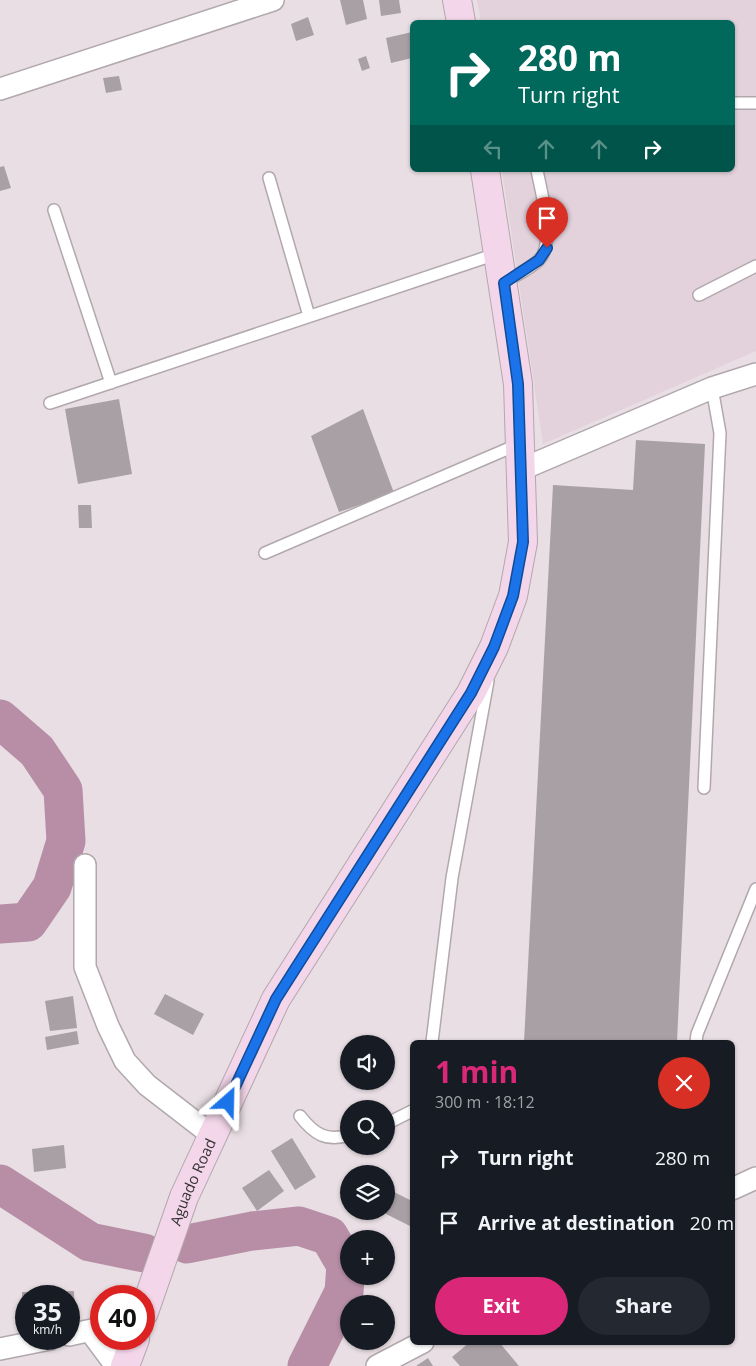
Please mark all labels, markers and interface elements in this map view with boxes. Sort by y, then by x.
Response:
text: 280 m [518,34,622,81]
icon: right [435,40,500,105]
text: Turn right [518,79,620,109]
icon: left [479,135,507,163]
icon: ahead [532,135,560,163]
icon: ahead [585,135,613,163]
icon: right [638,135,666,163]
pin [526,197,568,248]
icon: arrive [533,204,561,232]
map controls [340,1035,395,1350]
button: sound [340,1035,395,1090]
text: 1 min [435,1051,518,1092]
button: close [658,1057,710,1109]
position arrow [201,1075,253,1127]
text: 300 m · 18:12 [435,1091,535,1113]
button: search [340,1100,395,1155]
street label: Aguado Road [165,1135,220,1228]
icon: right [435,1144,463,1172]
text: Turn right [478,1145,573,1171]
text: 280 m [655,1145,710,1171]
button: layers [340,1165,395,1220]
icon: arrive [435,1209,463,1237]
text: Arrive at destination [478,1210,675,1236]
text: 20 m [690,1210,734,1236]
button: + [340,1230,395,1285]
button: Exit [435,1277,568,1335]
button: Share [578,1277,710,1335]
speed limit sign: 40 [90,1285,155,1350]
text: 35 [33,1294,62,1328]
button: − [340,1295,395,1350]
text: km/h [33,1321,62,1338]

